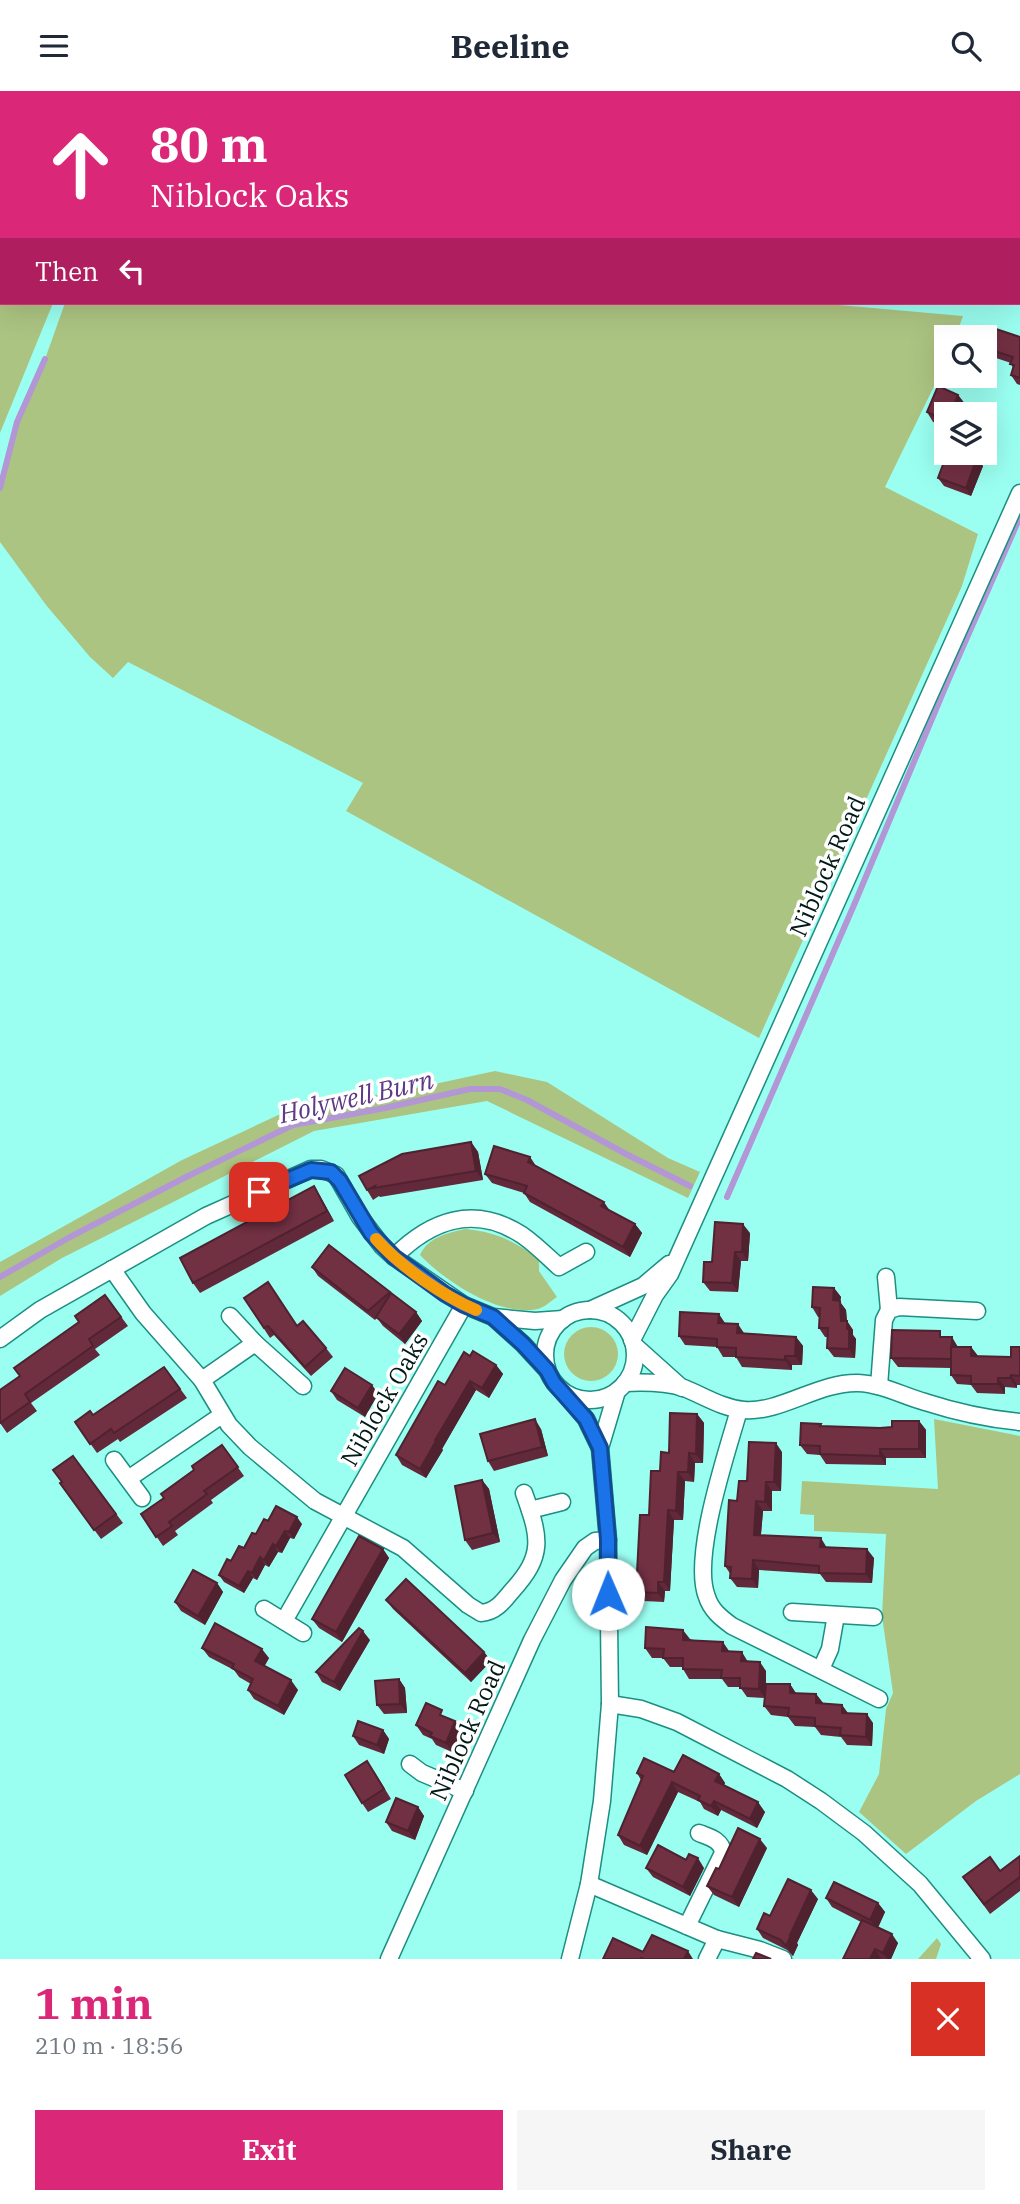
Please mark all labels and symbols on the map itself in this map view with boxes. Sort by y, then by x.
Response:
street label: Niblock Road [782,791,872,941]
water label: Holywell Burn [275,1062,437,1130]
pin [229,1162,289,1222]
street label: Niblock Oaks [333,1326,435,1472]
position arrow [571,1557,645,1631]
street label: Niblock Road [422,1655,512,1805]

